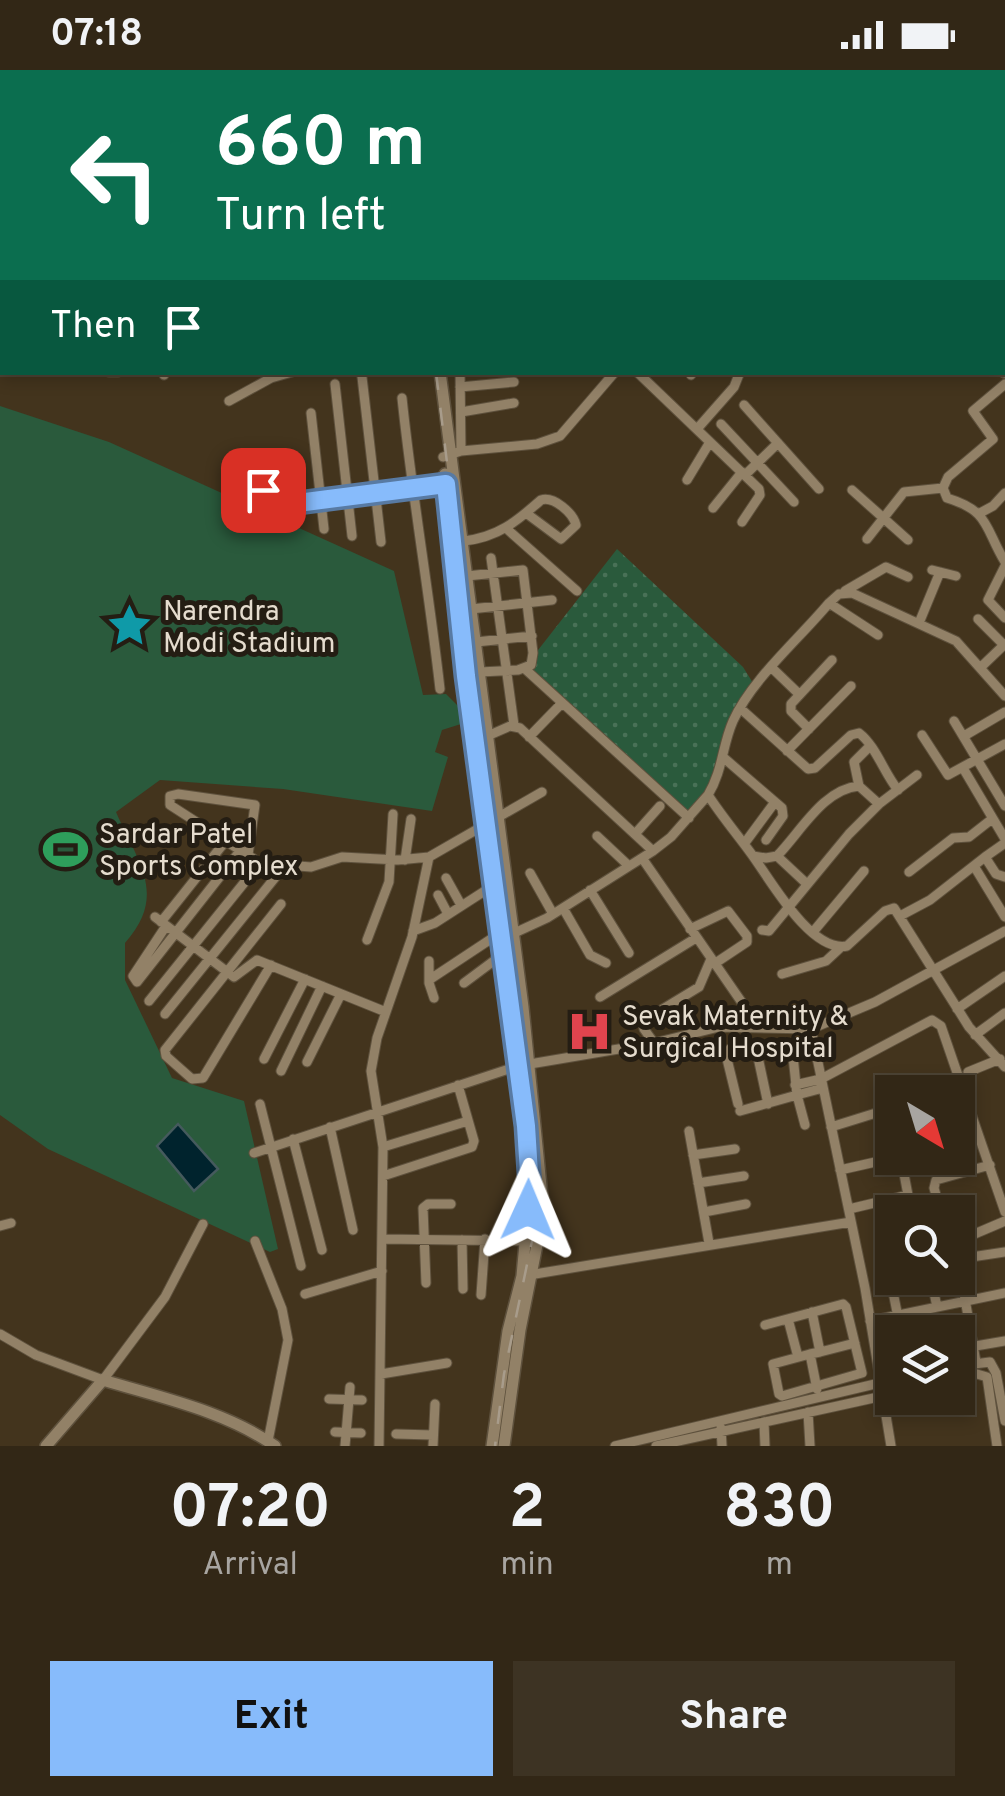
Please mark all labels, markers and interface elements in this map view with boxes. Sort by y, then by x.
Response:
text: 07:18 [50,11,143,60]
text: 660 m [215,102,426,191]
icon: left [50,110,180,240]
text: Turn left [215,189,386,246]
icon: arrive [156,300,211,355]
text: Then [50,303,136,352]
pin [221,448,306,533]
icon: arrive [236,463,291,518]
place label: Narendra Modi Stadium [163,595,336,663]
place icon: Narendra Modi Stadium [106,602,154,650]
place label: Sardar Patel Sports Complex [99,818,299,886]
sports icon: Sardar Patel Sports Complex [42,825,90,873]
place label: Sevak Maternity & Surgical Hospital [622,1000,848,1068]
hospital icon: Sevak Maternity & Surgical Hospital [565,1007,613,1055]
north arrow [875,1075,975,1175]
map controls [875,1075,975,1415]
position arrow [476,1158,580,1262]
button: search [875,1195,975,1295]
button: layers [875,1315,975,1415]
text: 07:20 [170,1473,331,1549]
text: 2 [509,1473,545,1549]
text: 830 [723,1473,835,1549]
text: Arrival [203,1546,298,1586]
text: min [500,1546,554,1586]
text: m [766,1546,793,1586]
button: Exit [50,1661,493,1776]
button: Share [513,1661,955,1776]

